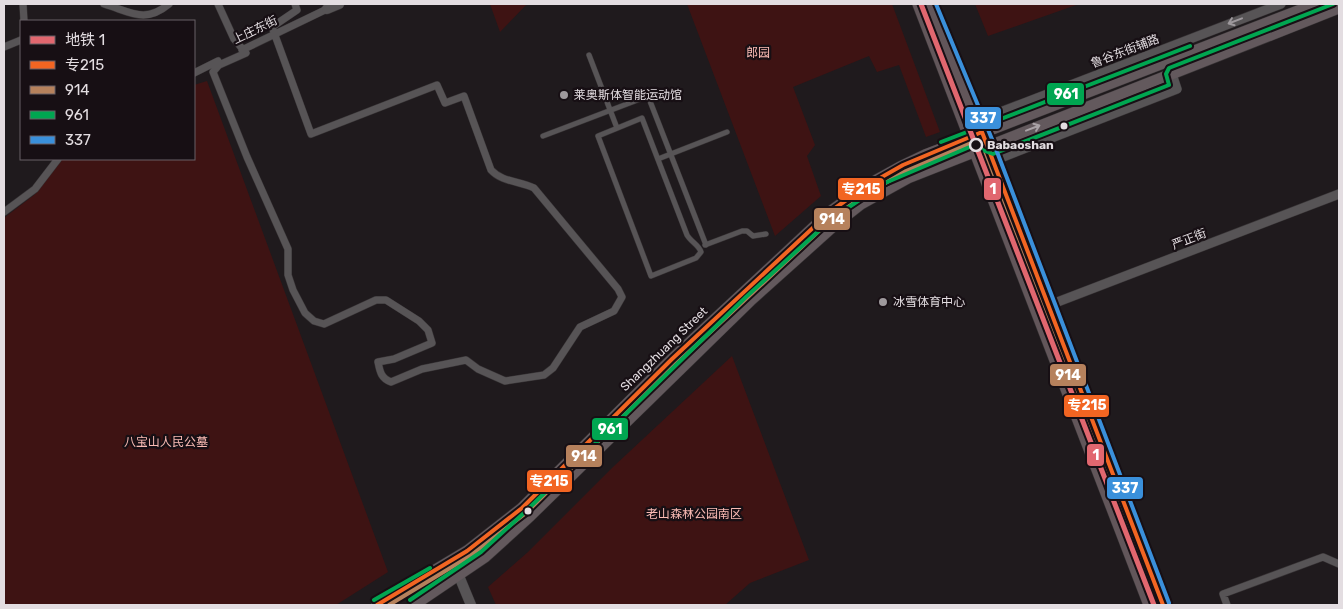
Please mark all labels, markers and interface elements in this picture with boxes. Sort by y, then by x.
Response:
street label: 上庄东街 [230,13,280,47]
one-way arrow [1228,17,1243,26]
legend [20,20,195,160]
text: 地铁 1 [65,31,105,49]
street label: 鲁谷东街辅路 [1089,32,1161,70]
park label: 郎园 [746,46,770,60]
text: 专215 [65,56,104,74]
text: 914 [65,81,90,99]
line badge: 961 [1046,82,1085,106]
text: 961 [1054,86,1078,103]
place label: 莱奥斯体智能运动馆 [574,88,682,102]
marker: 莱奥斯体智能运动馆 [558,89,570,101]
text: 961 [65,106,89,124]
line badge: 337 [964,106,1002,130]
text: 337 [970,110,996,127]
unlabelled marker [1059,121,1069,131]
one-way arrow [1025,123,1040,133]
text: 337 [65,131,91,149]
marker: Babaoshan [969,138,983,152]
place label: Babaoshan [987,138,1054,152]
line badge: 专215 [837,177,885,201]
line badge: 1 [983,177,1002,201]
text: 专215 [841,181,881,198]
text: 1 [990,181,997,198]
line badge: 914 [813,207,851,231]
text: 914 [819,211,845,228]
street label: 严正街 [1170,226,1208,252]
place label: 冰雪体育中心 [893,295,965,309]
marker: 冰雪体育中心 [877,296,889,308]
street label: Shangzhuang Street [618,304,711,394]
line badge: 914 [1049,363,1087,387]
text: 914 [1055,367,1081,384]
line badge: 专215 [1063,394,1110,418]
text: 专215 [1067,397,1107,414]
line badge: 961 [591,417,629,441]
text: 961 [598,421,622,438]
park label: 八宝山人民公墓 [124,435,208,449]
line badge: 1 [1086,443,1105,467]
line badge: 914 [565,444,603,468]
text: 1 [1093,447,1100,464]
text: 914 [571,448,597,465]
line badge: 专215 [526,469,573,493]
text: 专215 [529,473,569,490]
line badge: 337 [1106,476,1144,500]
text: 337 [1112,480,1138,497]
unlabelled marker [523,506,533,516]
park label: 老山森林公园南区 [646,507,742,521]

